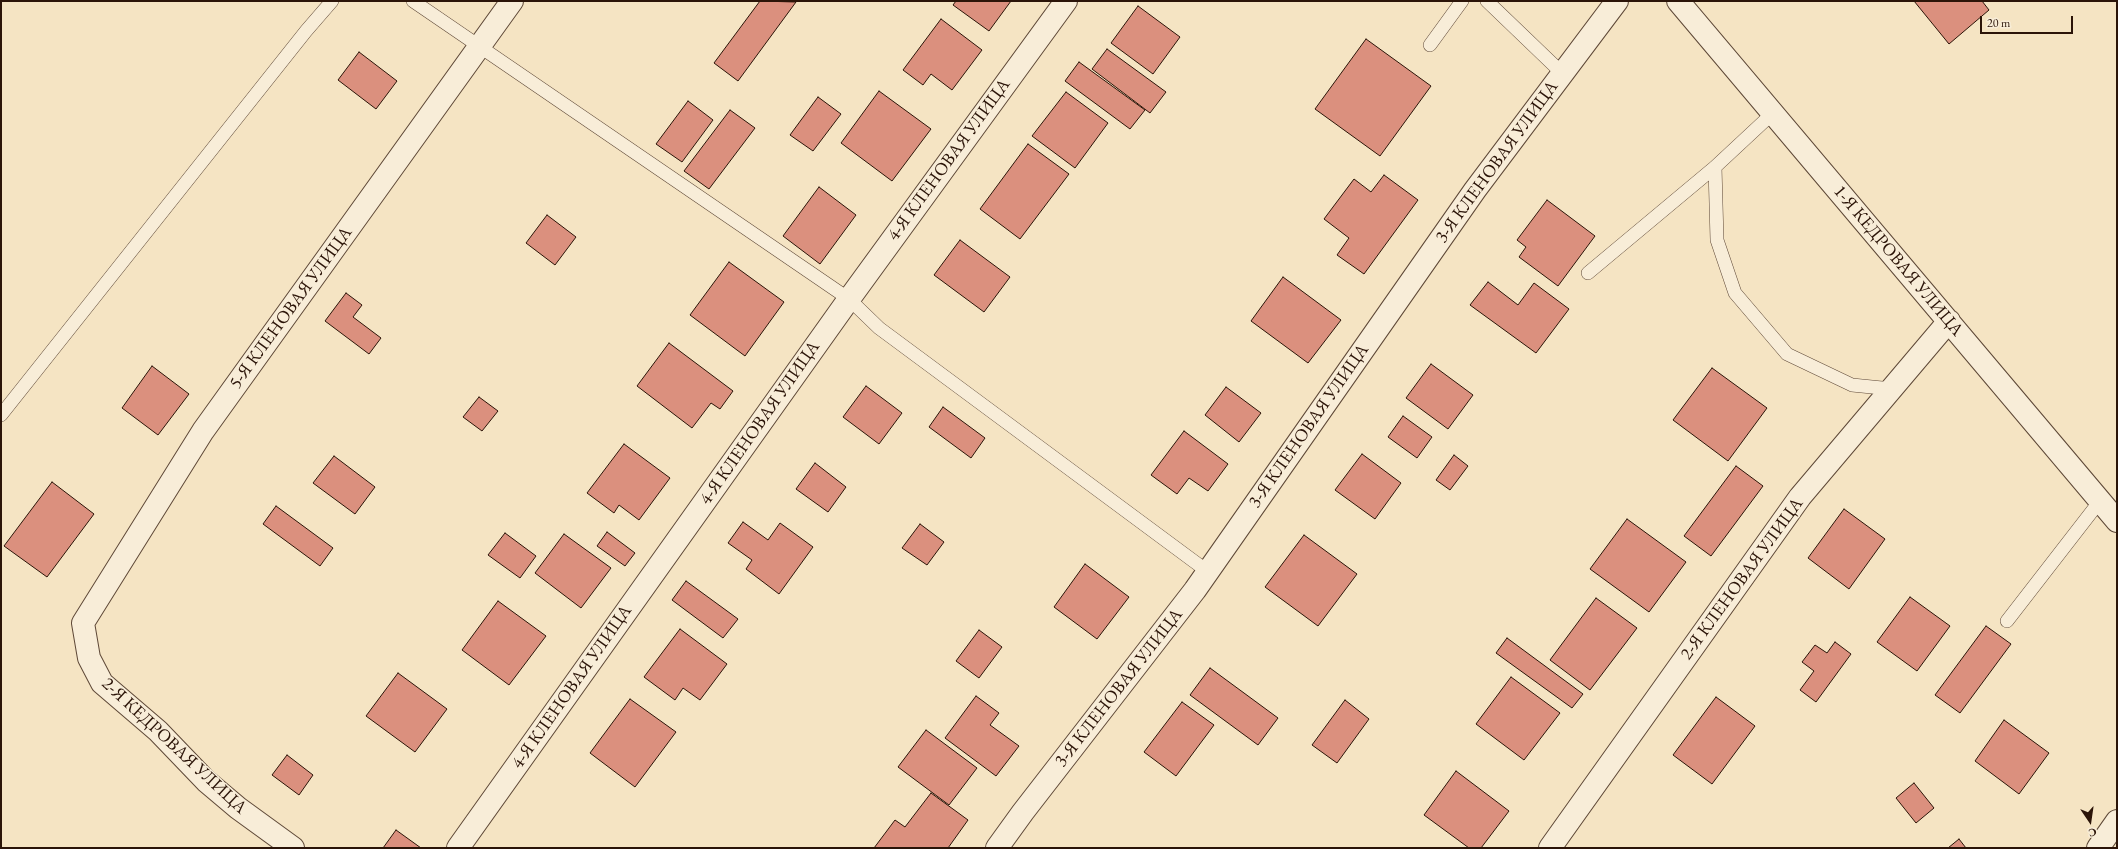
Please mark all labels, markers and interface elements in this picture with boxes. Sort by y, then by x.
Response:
scale bar [1982,8,2075,34]
text: 20 m [1987,15,2010,31]
street label: 4-Я КЛЕНОВАЯ УЛИЦА [883,75,1015,245]
street label: 3-Я КЛЕНОВАЯ УЛИЦА [1431,77,1563,247]
street label: 1-Я КЕДРОВАЯ УЛИЦА [1829,181,1967,341]
street label: 5-Я КЛЕНОВАЯ УЛИЦА [225,223,357,393]
street label: 4-Я КЛЕНОВАЯ УЛИЦА [695,337,825,509]
street label: 3-Я КЛЕНОВАЯ УЛИЦА [1244,340,1374,512]
street label: 2-Я КЛЕНОВАЯ УЛИЦА [1676,494,1808,664]
street label: 4-Я КЛЕНОВАЯ УЛИЦА [507,601,637,773]
street label: 3-Я КЛЕНОВАЯ УЛИЦА [1050,605,1188,771]
street label: 2-Я КЕДРОВАЯ УЛИЦА [97,673,251,819]
north arrow [2070,801,2110,841]
text: С [2087,825,2098,840]

